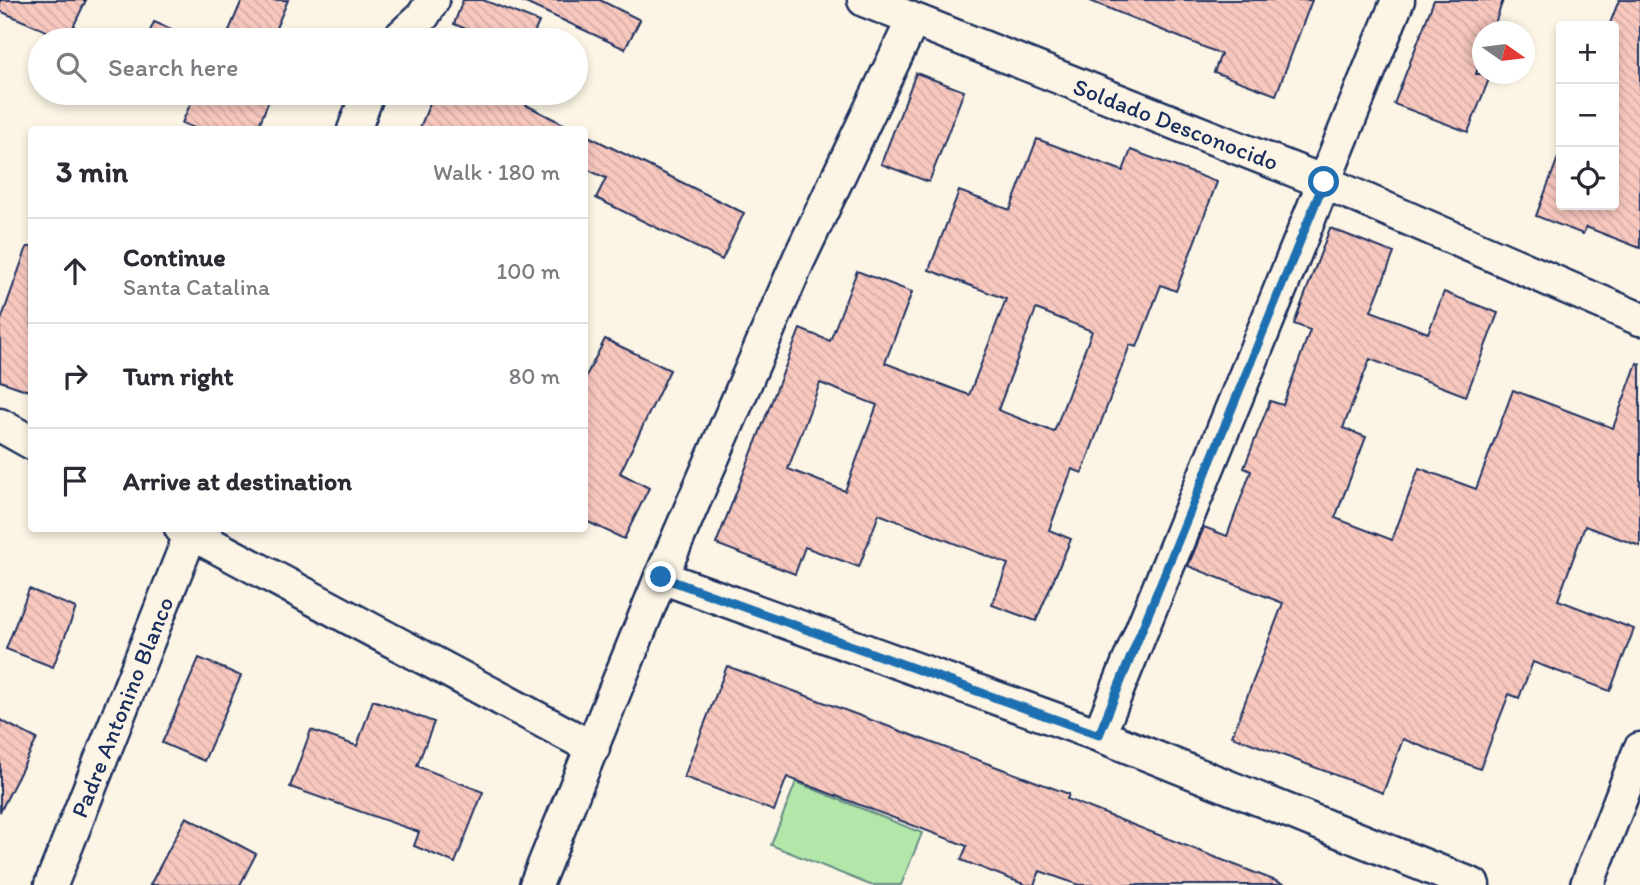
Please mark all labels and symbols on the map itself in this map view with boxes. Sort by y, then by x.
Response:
north arrow [1472,21,1535,84]
street label: Soldado Desconocido [1069,72,1283,176]
route start [1308,166,1339,197]
route end [645,561,676,592]
street label: Padre Antonino Blanco [64,592,180,822]

